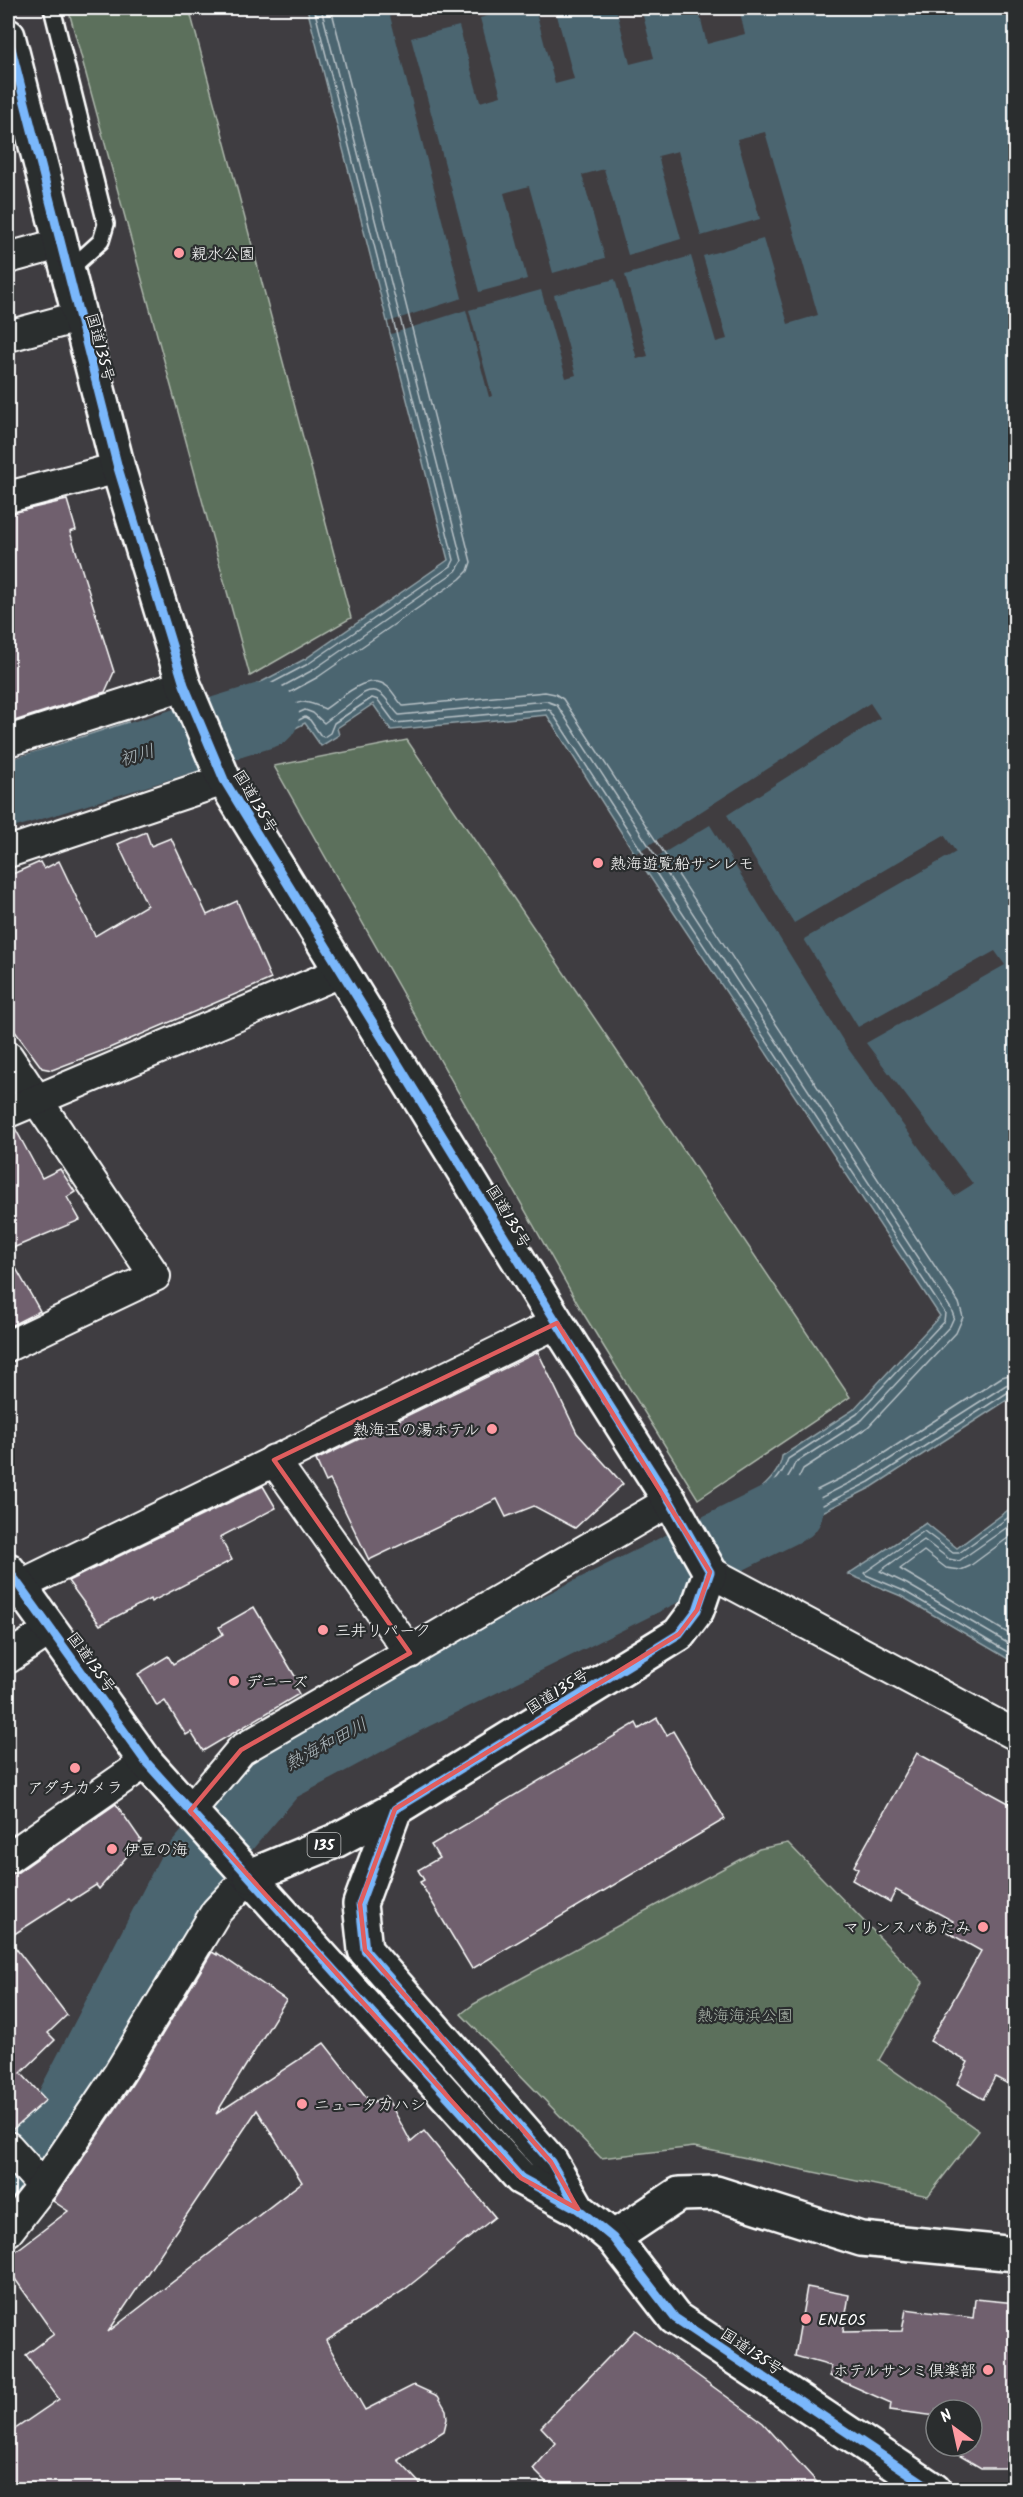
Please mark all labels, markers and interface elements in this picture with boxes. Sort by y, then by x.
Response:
place label: 親水公園 [191,242,255,267]
marker: 親水公園 [172,246,186,260]
street label: 国道135号 [78,310,121,385]
water label: 初川 [116,737,159,776]
street label: 国道135号 [226,765,284,839]
place label: 熱海遊覧船サンレモ [610,852,754,877]
marker: 熱海遊覧船サンレモ [591,856,605,870]
street label: 国道135号 [479,1180,537,1254]
place label: 熱海玉の湯ホテル [353,1418,480,1443]
marker: 熱海玉の湯ホテル [485,1422,499,1436]
place label: 三井リパーク [335,1619,431,1644]
marker: 三井リパーク [316,1623,330,1637]
street label: 国道135号 [60,1627,122,1699]
street label: 国道135号 [521,1663,594,1722]
place label: デニーズ [246,1670,308,1695]
marker: デニーズ [227,1674,241,1688]
water label: 熱海和田川 [280,1711,373,1779]
marker: アダチカメラ [68,1761,82,1775]
place label: アダチカメラ [27,1776,123,1801]
road number: 135 [308,1833,340,1857]
place label: 伊豆の海 [124,1838,188,1863]
marker: 伊豆の海 [105,1842,119,1856]
place label: マリンスパあたみ [843,1916,971,1941]
marker: マリンスパあたみ [976,1920,990,1934]
park label: 熱海海浜公園 [697,2004,793,2029]
place label: ニュータカハシ [314,2093,426,2118]
marker: ニュータカハシ [295,2097,309,2111]
place label: ENEOS [818,2308,866,2333]
marker: ENEOS [799,2312,813,2326]
street label: 国道135号 [715,2322,787,2382]
place label: ホテルサンミ倶楽部 [833,2359,976,2384]
marker: ホテルサンミ倶楽部 [981,2363,995,2377]
north arrow [924,2398,984,2458]
text: N [936,2403,958,2430]

